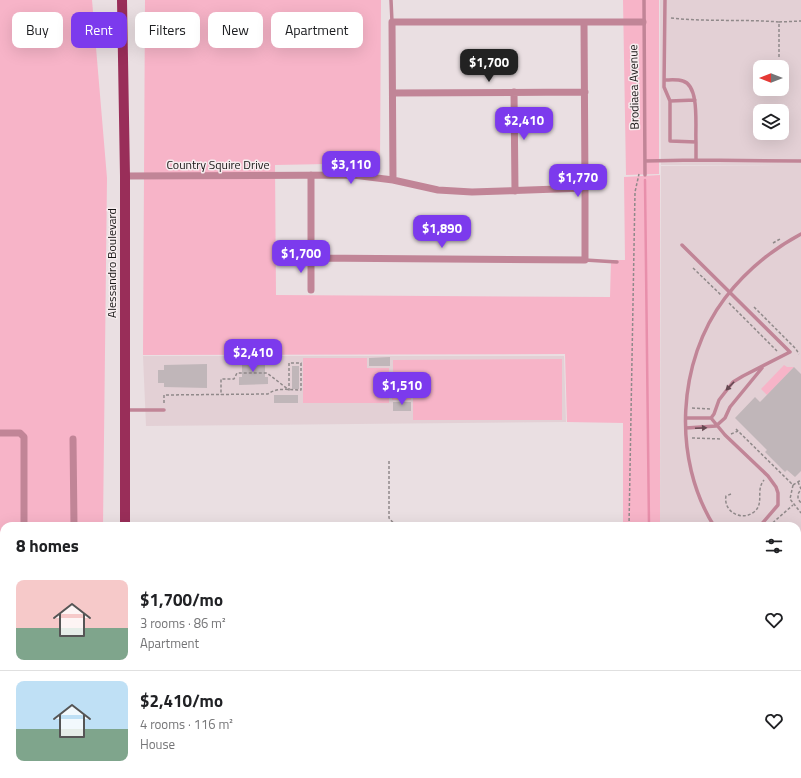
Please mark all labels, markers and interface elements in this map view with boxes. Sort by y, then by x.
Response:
chip: Buy [12,12,63,48]
chip: Rent [71,12,127,48]
chip: Filters [135,12,200,48]
chip: New [208,12,263,48]
chip: Apartment [271,12,363,48]
street label: Brodiaea Avenue [623,44,644,130]
pin: $1,700 [456,49,522,83]
text: $1,700 [469,52,509,72]
north arrow [753,60,789,96]
map controls [753,60,789,140]
button: layers [753,104,789,140]
pin: $2,410 [491,107,557,141]
text: $2,410 [504,110,544,130]
pin: $3,110 [318,151,384,185]
text: $3,110 [331,154,371,174]
street label: Country Squire Drive [166,155,270,174]
pin: $1,770 [545,164,611,198]
text: $1,770 [558,167,598,187]
street label: Alessandro Boulevard [102,208,121,318]
pin: $1,890 [409,215,475,249]
text: $1,890 [422,218,462,238]
pin: $1,700 [268,240,334,274]
text: $1,700 [281,243,321,263]
pin: $2,410 [220,339,286,373]
text: $2,410 [233,342,273,362]
pin: $1,510 [369,372,435,406]
text: $1,510 [382,375,422,395]
one-way arrow [725,381,735,391]
one-way arrow [695,425,708,431]
text: 8 homes [16,533,79,559]
icon: filters [763,535,785,557]
text: $1,700/mo [140,587,223,613]
icon: home [48,596,96,644]
icon: heart [763,609,785,631]
text: 3 rooms · 86 m² [140,613,226,633]
text: Apartment [140,633,199,653]
text: $2,410/mo [140,688,223,714]
icon: home [48,697,96,745]
icon: heart [763,710,785,732]
text: 4 rooms · 116 m² [140,714,233,734]
text: House [140,734,175,754]

